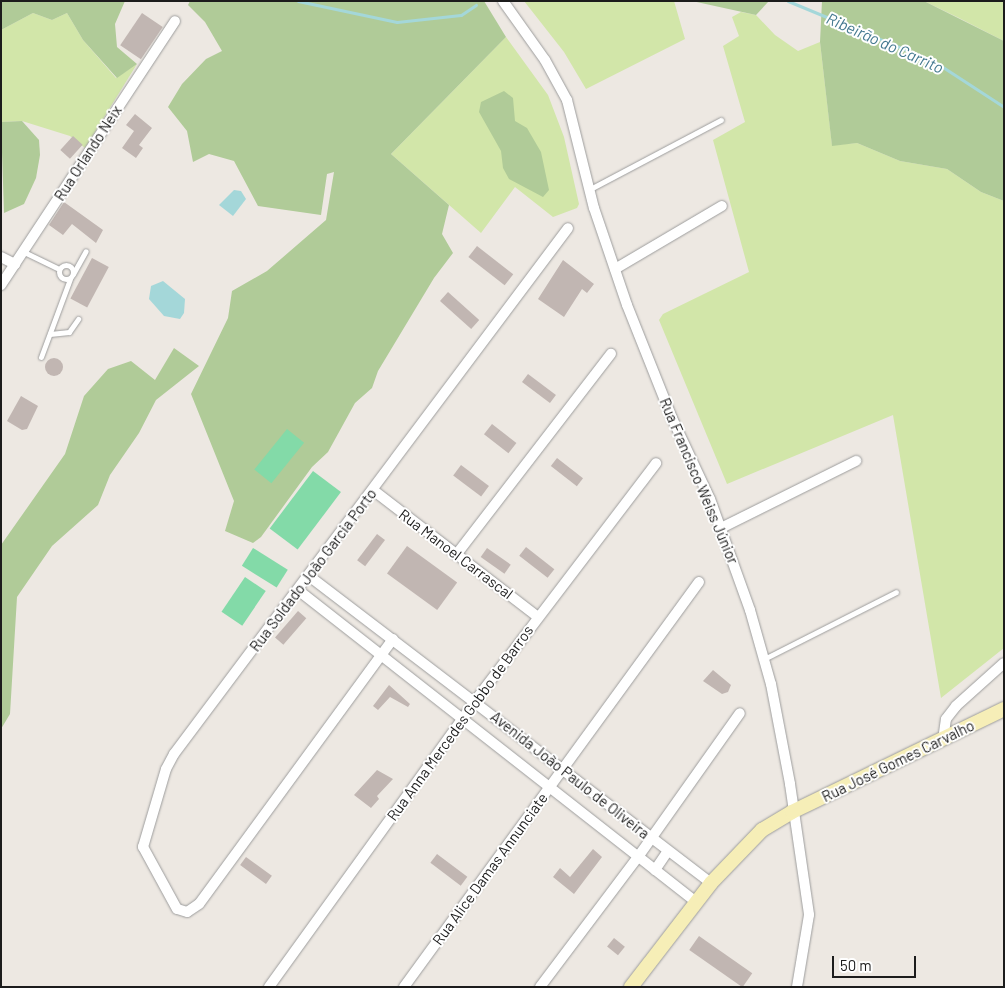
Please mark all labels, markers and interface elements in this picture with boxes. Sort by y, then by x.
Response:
water label: Ribeirão do Carrito [824,9,946,77]
street label: Rua Orlando Neix [50,102,126,204]
street label: Rua Francisco Weiss Júnior [656,395,742,567]
street label: Rua Soldado João Garcia Porto [246,485,380,655]
street label: Rua Manoel Carrascal [395,505,517,603]
street label: Rua Anna Mercedes Gobbo de Barros [383,622,537,824]
street label: Avenida João Paulo de Oliveira [487,707,653,843]
street label: Rua José Gomes Carvalho [819,716,977,806]
street label: Rua Alice Damas Annunciate [429,789,551,949]
scale bar [835,946,919,978]
text: 50 m [840,956,872,974]

